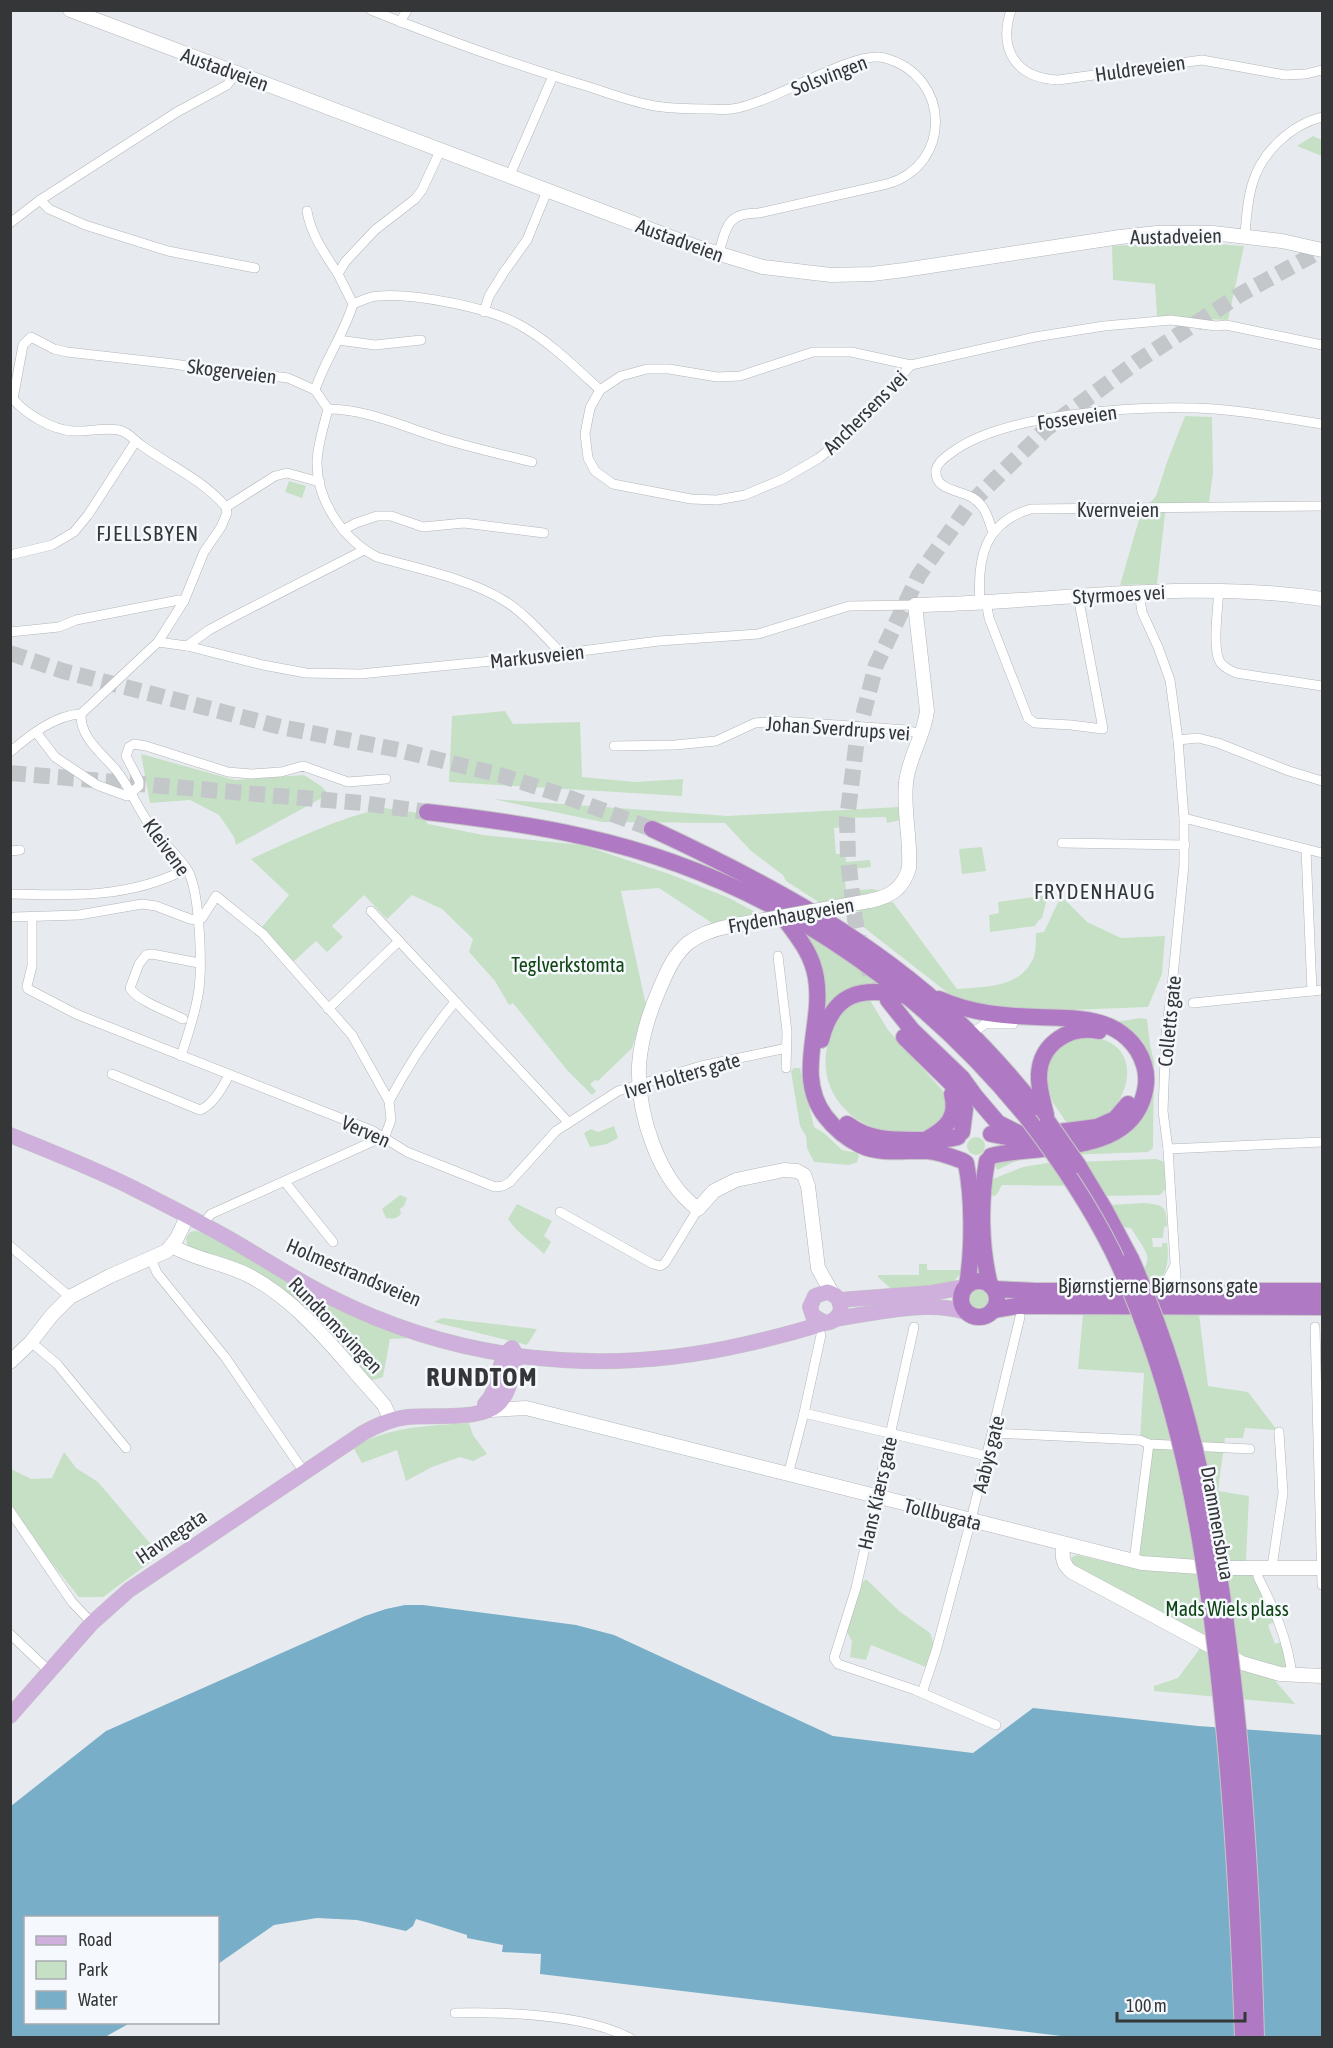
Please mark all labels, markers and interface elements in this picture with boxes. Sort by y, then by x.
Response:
street label: Austadveien [178,43,272,95]
street label: Solsvingen [788,50,870,100]
street label: Huldreveien [1093,50,1187,86]
street label: Austadveien [633,214,727,266]
street label: Austadveien [1130,224,1222,248]
street label: Skogerveien [186,354,278,388]
street label: Anchersens vei [818,365,912,459]
street label: Fosseveien [1036,400,1118,434]
street label: Kvernveien [1077,498,1159,521]
district label: FJELLSBYEN [96,521,200,545]
street label: Styrmoes vei [1072,580,1166,608]
street label: Markusveien [489,640,585,672]
street label: Johan Sverdrups vei [765,711,911,745]
street label: Kleivene [139,814,195,880]
district label: FRYDENHAUG [1034,879,1156,903]
street label: Frydenhaugveien [726,893,856,937]
park label: Teglverkstomta [511,953,625,976]
street label: Colletts gate [1153,974,1185,1068]
street label: Iver Holters gate [621,1047,743,1103]
street label: Verven [338,1110,394,1152]
street label: Holmestrandsveien [283,1233,425,1311]
street label: Rundtomsvingen [284,1272,388,1378]
street label: Bjørnstjerne Bjørnsons gate [1058,1274,1258,1297]
district label: RUNDTOM [426,1362,538,1392]
street label: Aabys gate [967,1413,1009,1495]
street label: Hans Kiærs gate [853,1434,901,1552]
street label: Drammensbrua [1197,1464,1239,1582]
street label: Tollbugata [902,1493,984,1535]
street label: Havnegata [131,1504,211,1568]
park label: Mads Wiels plass [1165,1597,1289,1620]
legend [24,1916,219,2024]
text: Road [78,1929,112,1950]
text: Park [78,1959,108,1980]
scale bar [1117,1985,1244,2023]
text: Water [78,1989,118,2010]
text: 100 m [1126,1995,1167,2016]

